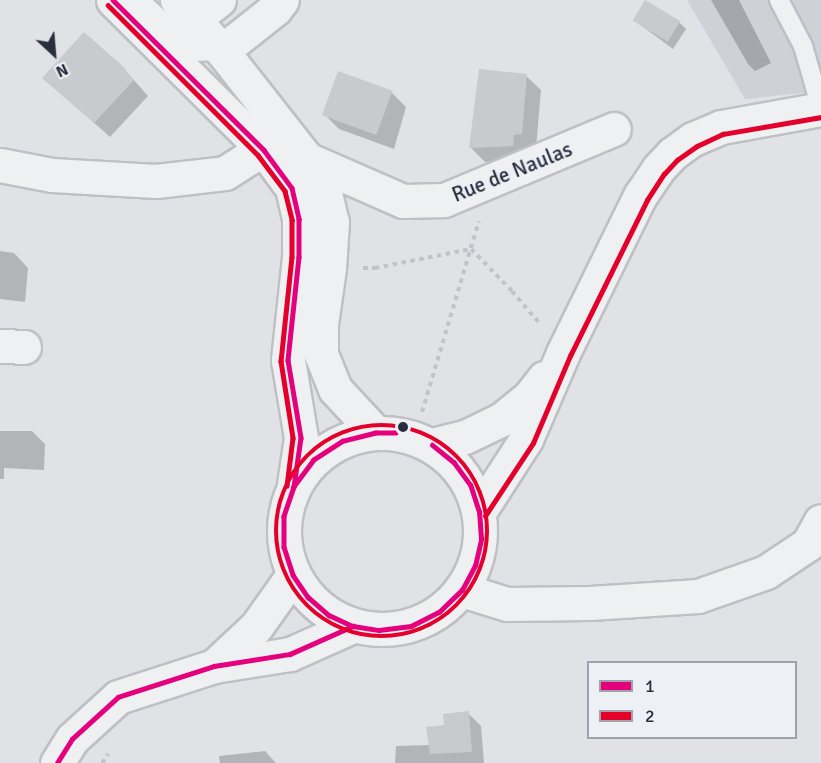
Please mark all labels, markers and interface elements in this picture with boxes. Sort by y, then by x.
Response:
north arrow [24,24,84,84]
text: N [53,59,71,82]
street label: Rue de Naulas [448,136,576,208]
unlabelled marker [397,421,409,433]
legend [587,661,797,739]
text: 1 [645,675,655,697]
text: 2 [645,705,655,727]

